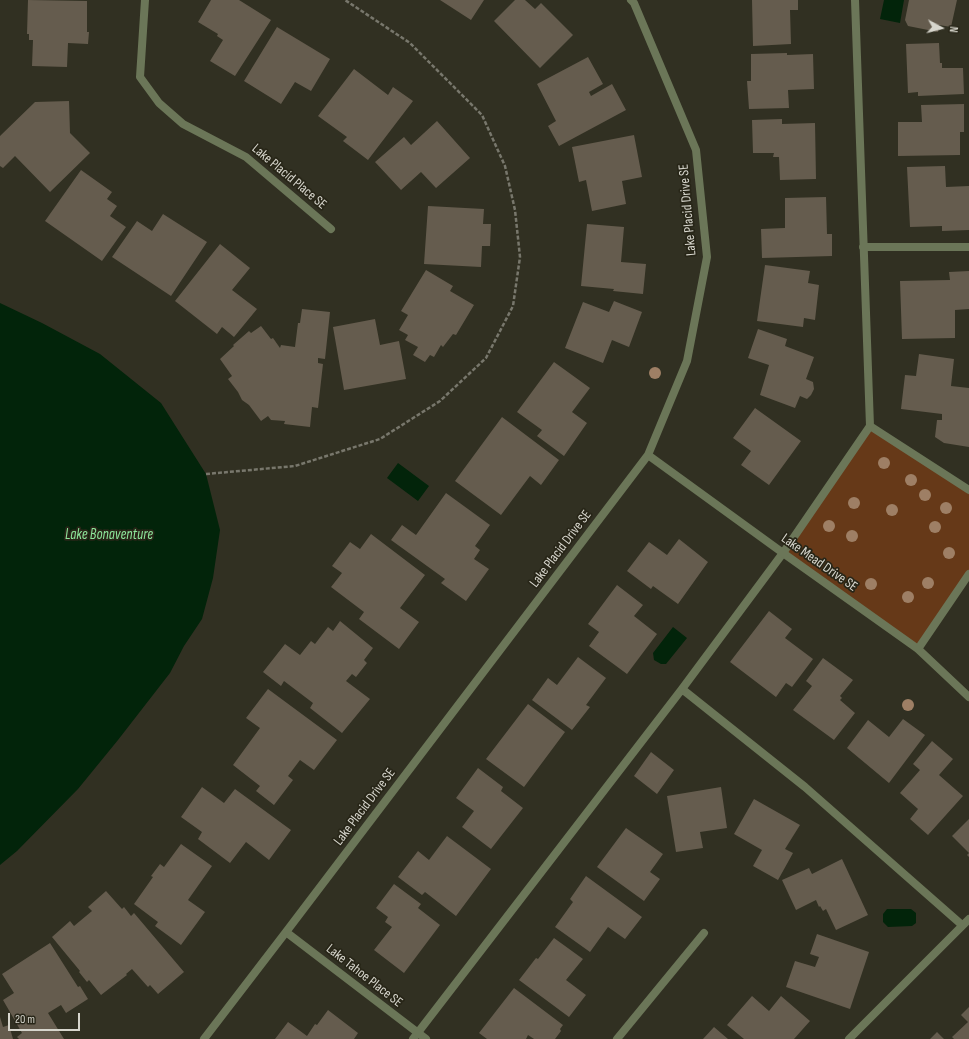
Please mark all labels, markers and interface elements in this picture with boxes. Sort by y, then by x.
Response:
north arrow [921,8,961,48]
text: N [947,26,960,33]
street label: Lake Placid Place SE [248,141,330,213]
street label: Lake Placid Drive SE [676,163,700,257]
street label: Lake Placid Drive SE [527,507,595,591]
water label: Lake Bonaventure [65,526,153,544]
street label: Lake Mead Drive SE [778,530,860,596]
street label: Lake Placid Drive SE [331,765,399,849]
street label: Lake Tahoe Place SE [322,941,406,1011]
scale bar [10,1005,82,1031]
text: 20 m [15,1012,35,1027]

